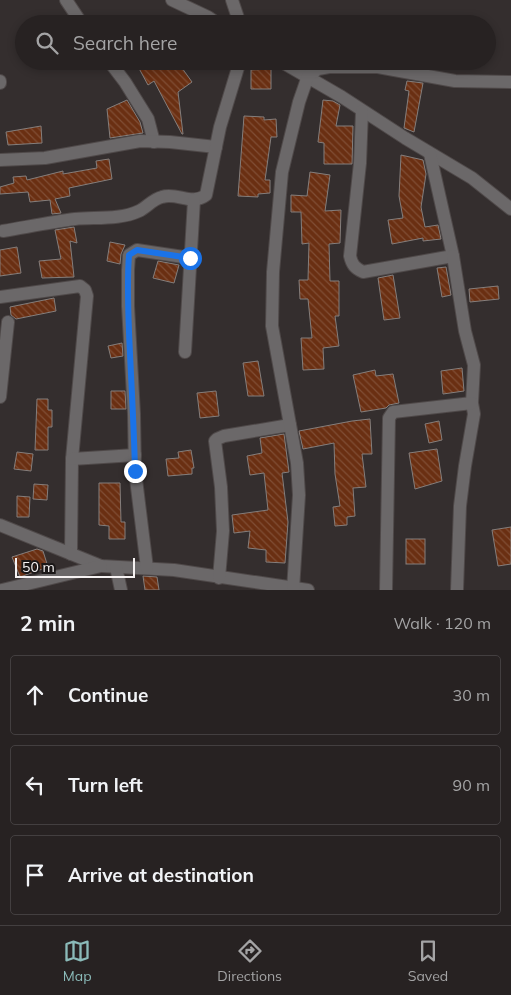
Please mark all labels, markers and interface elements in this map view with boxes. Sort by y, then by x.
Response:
search box [15,15,496,70]
icon: search [33,29,61,57]
text: Search here [73,31,177,55]
route start [179,247,202,270]
route end [124,460,147,483]
scale bar [15,555,135,578]
text: 50 m [22,558,55,576]
text: 2 min [20,610,75,636]
text: Walk · 120 m [393,613,491,633]
icon: ahead [21,681,49,709]
text: Continue [68,683,148,707]
text: 30 m [453,685,490,705]
icon: left [21,771,49,799]
text: Turn left [68,773,143,797]
text: 90 m [453,775,490,795]
icon: arrive [21,861,49,889]
text: Arrive at destination [68,863,254,887]
tab: Map [63,937,92,985]
tab: Directions [217,937,282,985]
tab: Saved [408,937,448,985]

